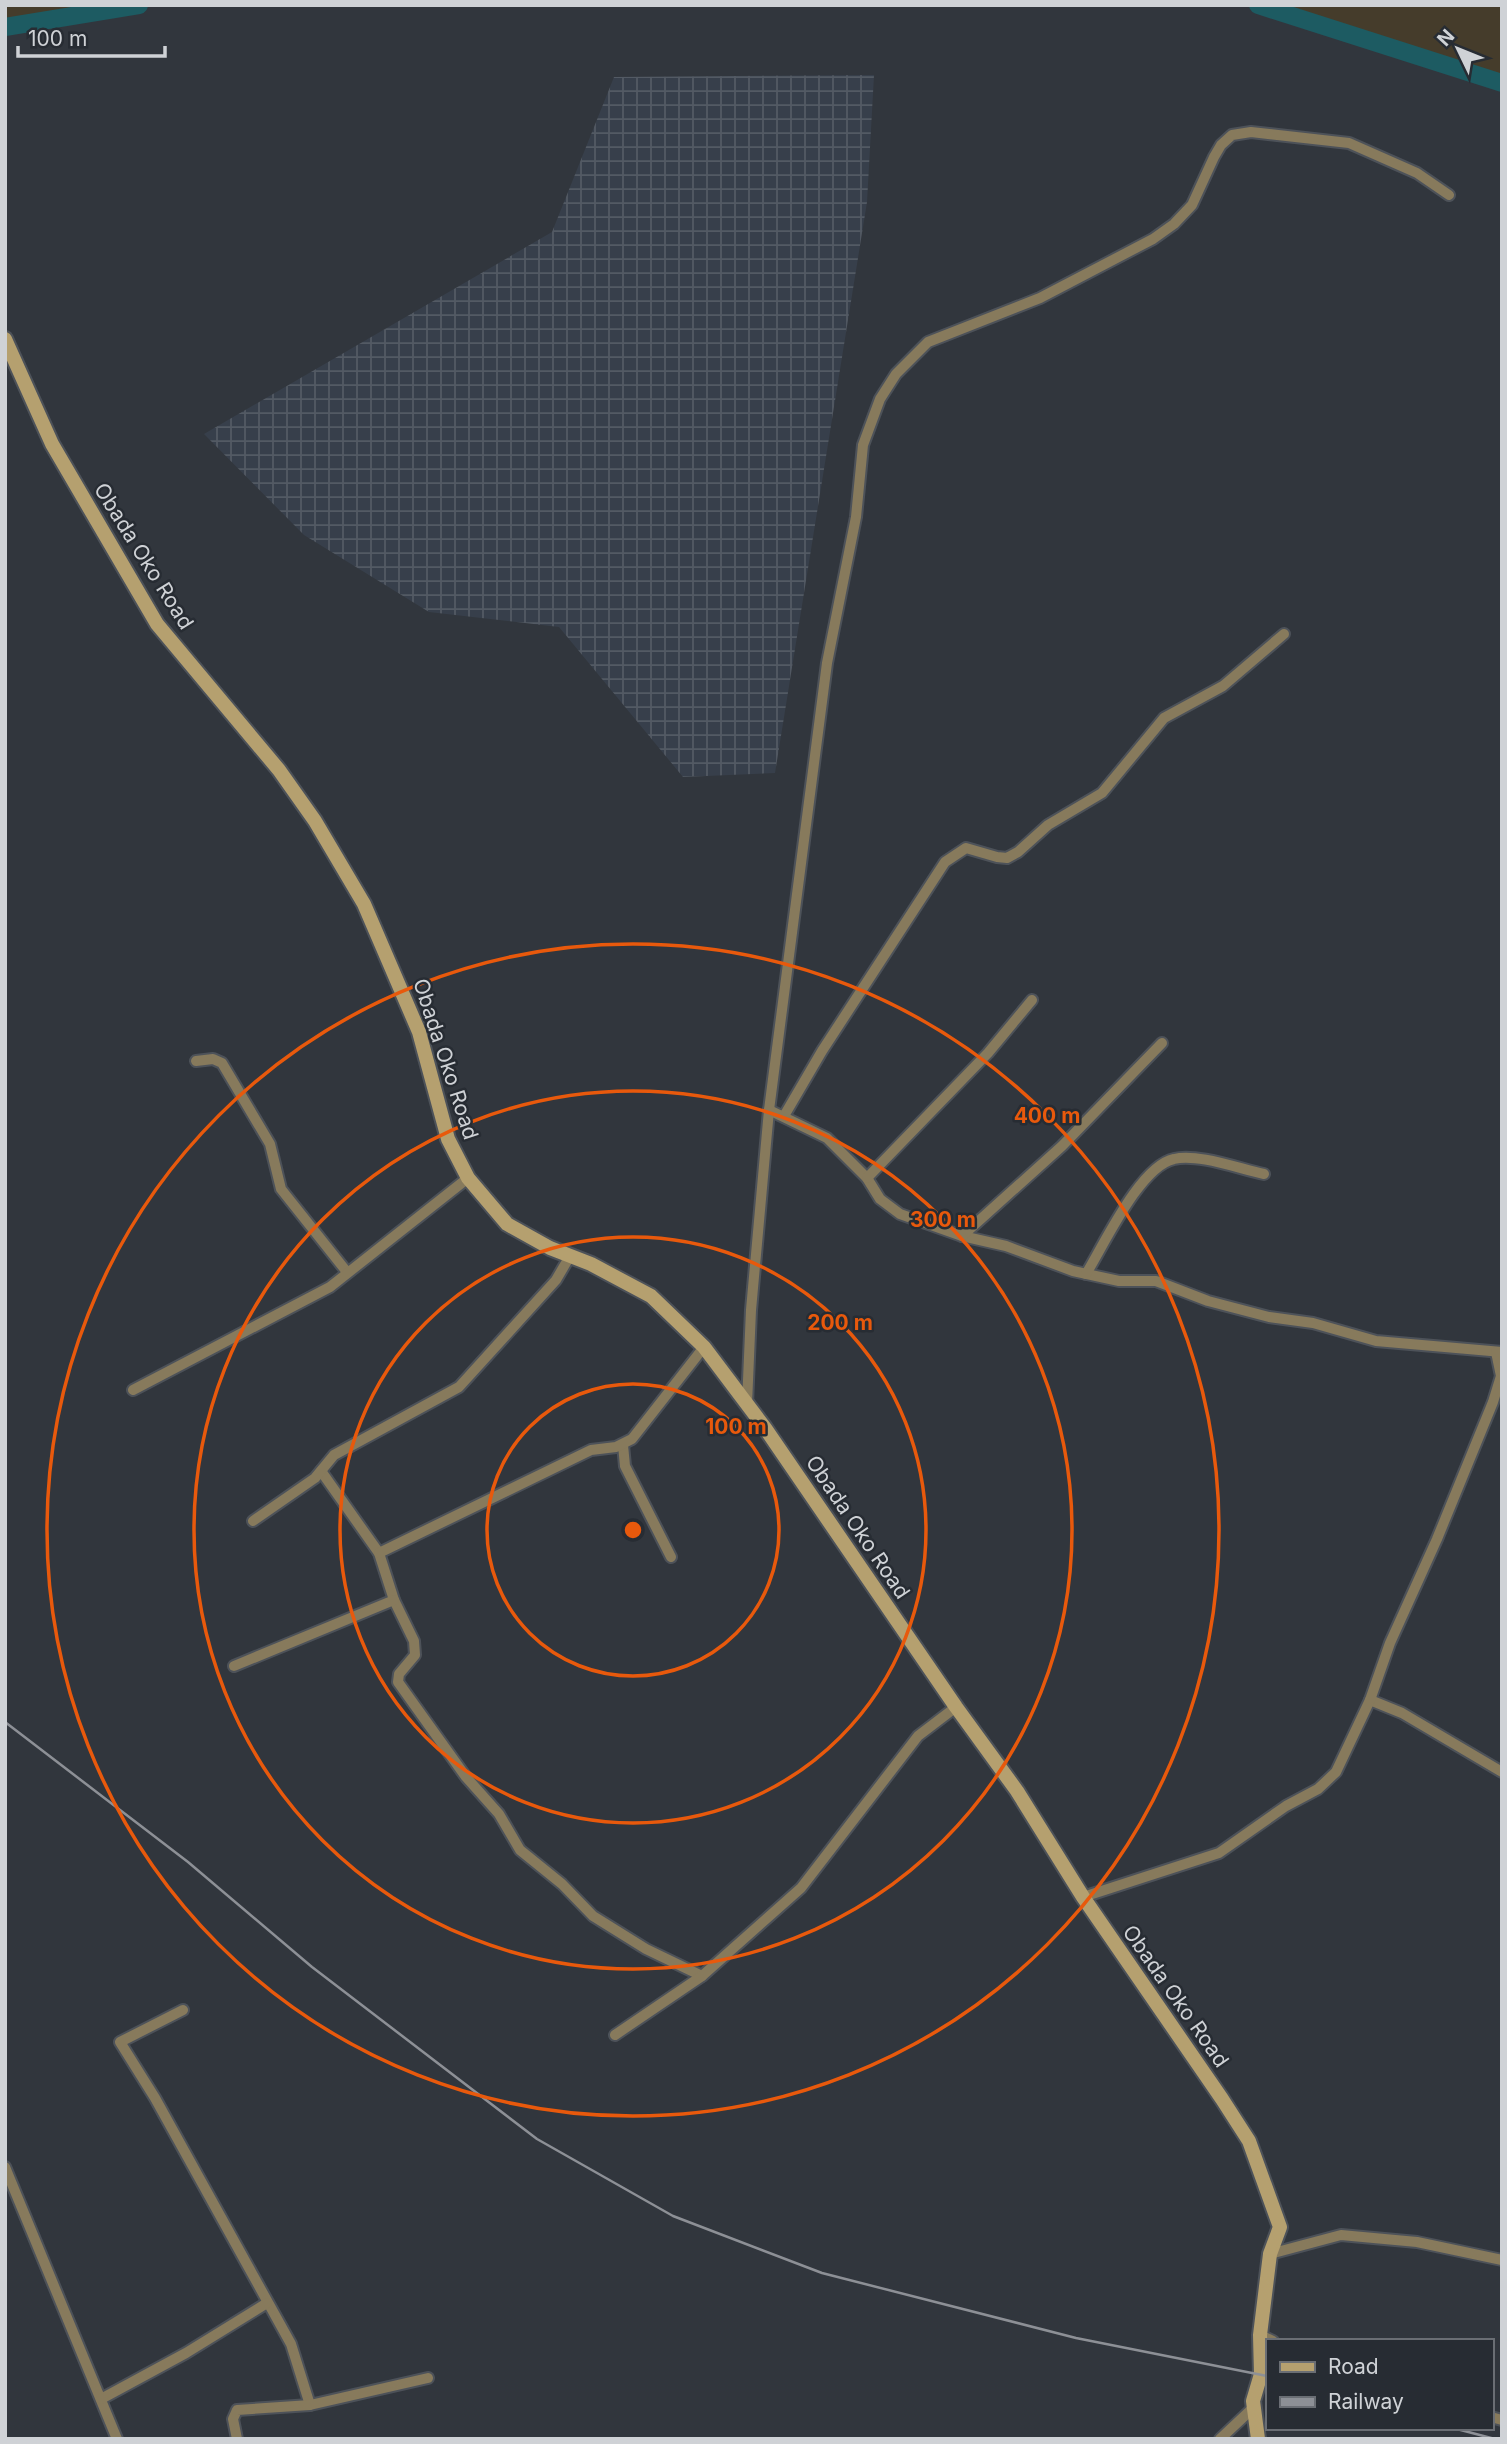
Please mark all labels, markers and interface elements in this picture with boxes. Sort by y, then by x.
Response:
scale bar [18,14,164,58]
north arrow [1423,14,1493,84]
text: N [1433,25,1459,51]
text: 100 m [28,26,87,51]
street label: Obada Oko Road [89,478,199,634]
street label: Obada Oko Road [408,975,484,1143]
text: 400 m [1014,1103,1080,1128]
text: 300 m [910,1207,976,1232]
text: 200 m [807,1310,873,1335]
text: 100 m [705,1414,767,1439]
street label: Obada Oko Road [801,1450,915,1604]
centre of rings [621,1518,645,1542]
street label: Obada Oko Road [1118,1920,1234,2072]
legend [1266,2339,1493,2430]
text: Road [1328,2354,1379,2379]
text: Railway [1328,2389,1404,2414]

